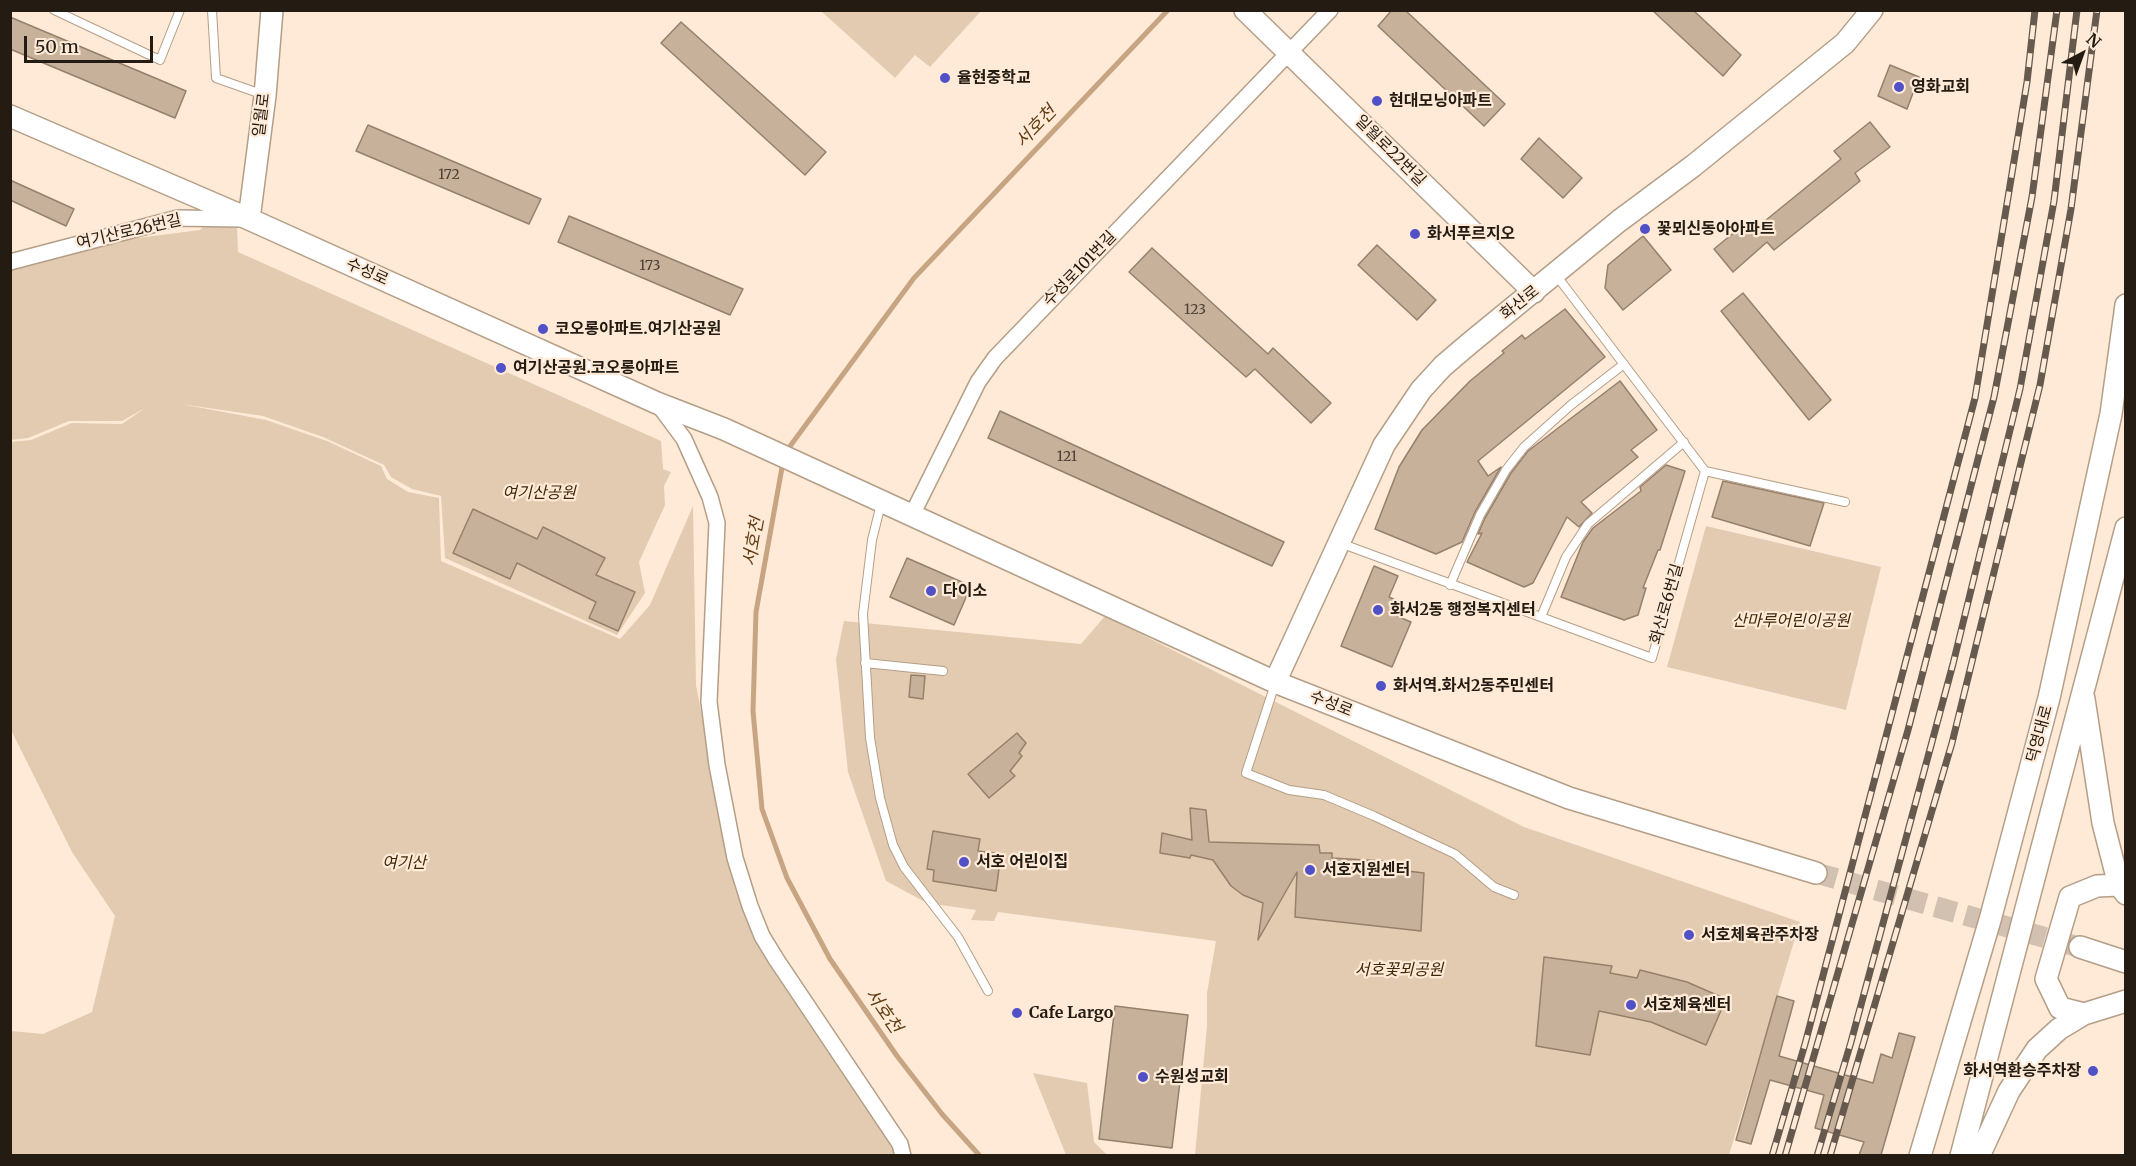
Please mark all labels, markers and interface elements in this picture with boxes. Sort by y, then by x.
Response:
scale bar [27,24,156,62]
north arrow [2052,24,2112,84]
text: N [2082,29,2105,52]
text: 50 m [35,35,79,58]
place label: 율현중학교 [957,68,1031,88]
marker: 율현중학교 [938,71,952,85]
place label: 영화교회 [1911,77,1970,97]
marker: 영화교회 [1892,80,1906,94]
place label: 현대모닝아파트 [1389,91,1492,111]
street label: 일월로 [250,92,274,138]
marker: 현대모닝아파트 [1370,94,1384,108]
water label: 서호천 [1011,102,1061,152]
street label: 일월로22번길 [1351,112,1429,190]
house number: 172 [438,167,460,183]
street label: 여기산로26번길 [75,211,183,253]
place label: 꽃뫼신동아아파트 [1657,219,1775,239]
marker: 꽃뫼신동아아파트 [1638,222,1652,236]
place label: 화서푸르지오 [1427,224,1515,244]
street label: 수성로101번길 [1039,227,1121,311]
marker: 화서푸르지오 [1408,227,1422,241]
street label: 수성로 [343,254,391,290]
house number: 173 [639,258,661,274]
street label: 화산로 [1497,282,1543,324]
house number: 123 [1184,302,1206,318]
place label: 코오롱아파트.여기산공원 [555,319,721,339]
marker: 코오롱아파트.여기산공원 [536,322,550,336]
place label: 여기산공원.코오롱아파트 [513,358,679,378]
marker: 여기산공원.코오롱아파트 [494,361,508,375]
house number: 121 [1057,449,1077,465]
park label: 여기산공원 [502,483,576,503]
water label: 서호천 [739,516,769,568]
street label: 화산로6번길 [1646,561,1688,647]
place label: 다이소 [943,581,987,601]
marker: 다이소 [924,584,938,598]
place label: 화서2동 행정복지센터 [1390,600,1536,620]
marker: 화서2동 행정복지센터 [1371,603,1385,617]
park label: 산마루어린이공원 [1732,611,1850,631]
place label: 화서역.화서2동주민센터 [1393,676,1554,696]
marker: 화서역.화서2동주민센터 [1374,679,1388,693]
street label: 수성로 [1307,687,1355,721]
street label: 덕영대로 [2023,703,2057,765]
place label: 서호 어린이집 [976,852,1068,872]
park label: 여기산 [382,853,426,873]
marker: 서호 어린이집 [957,855,971,869]
place label: 서호지원센터 [1322,860,1410,880]
marker: 서호지원센터 [1303,863,1317,877]
place label: 서호체육관주차장 [1701,925,1819,945]
marker: 서호체육관주차장 [1682,928,1696,942]
park label: 서호꽃뫼공원 [1355,960,1443,980]
water label: 서호천 [860,984,906,1038]
place label: 서호체육센터 [1643,995,1731,1015]
marker: 서호체육센터 [1624,998,1638,1012]
place label: Cafe Largo [1029,1003,1113,1023]
marker: Cafe Largo [1010,1006,1024,1020]
place label: 화서역환승주차장 [1963,1061,2081,1081]
marker: 화서역환승주차장 [2086,1064,2100,1078]
place label: 수원성교회 [1155,1067,1229,1087]
marker: 수원성교회 [1136,1070,1150,1084]

